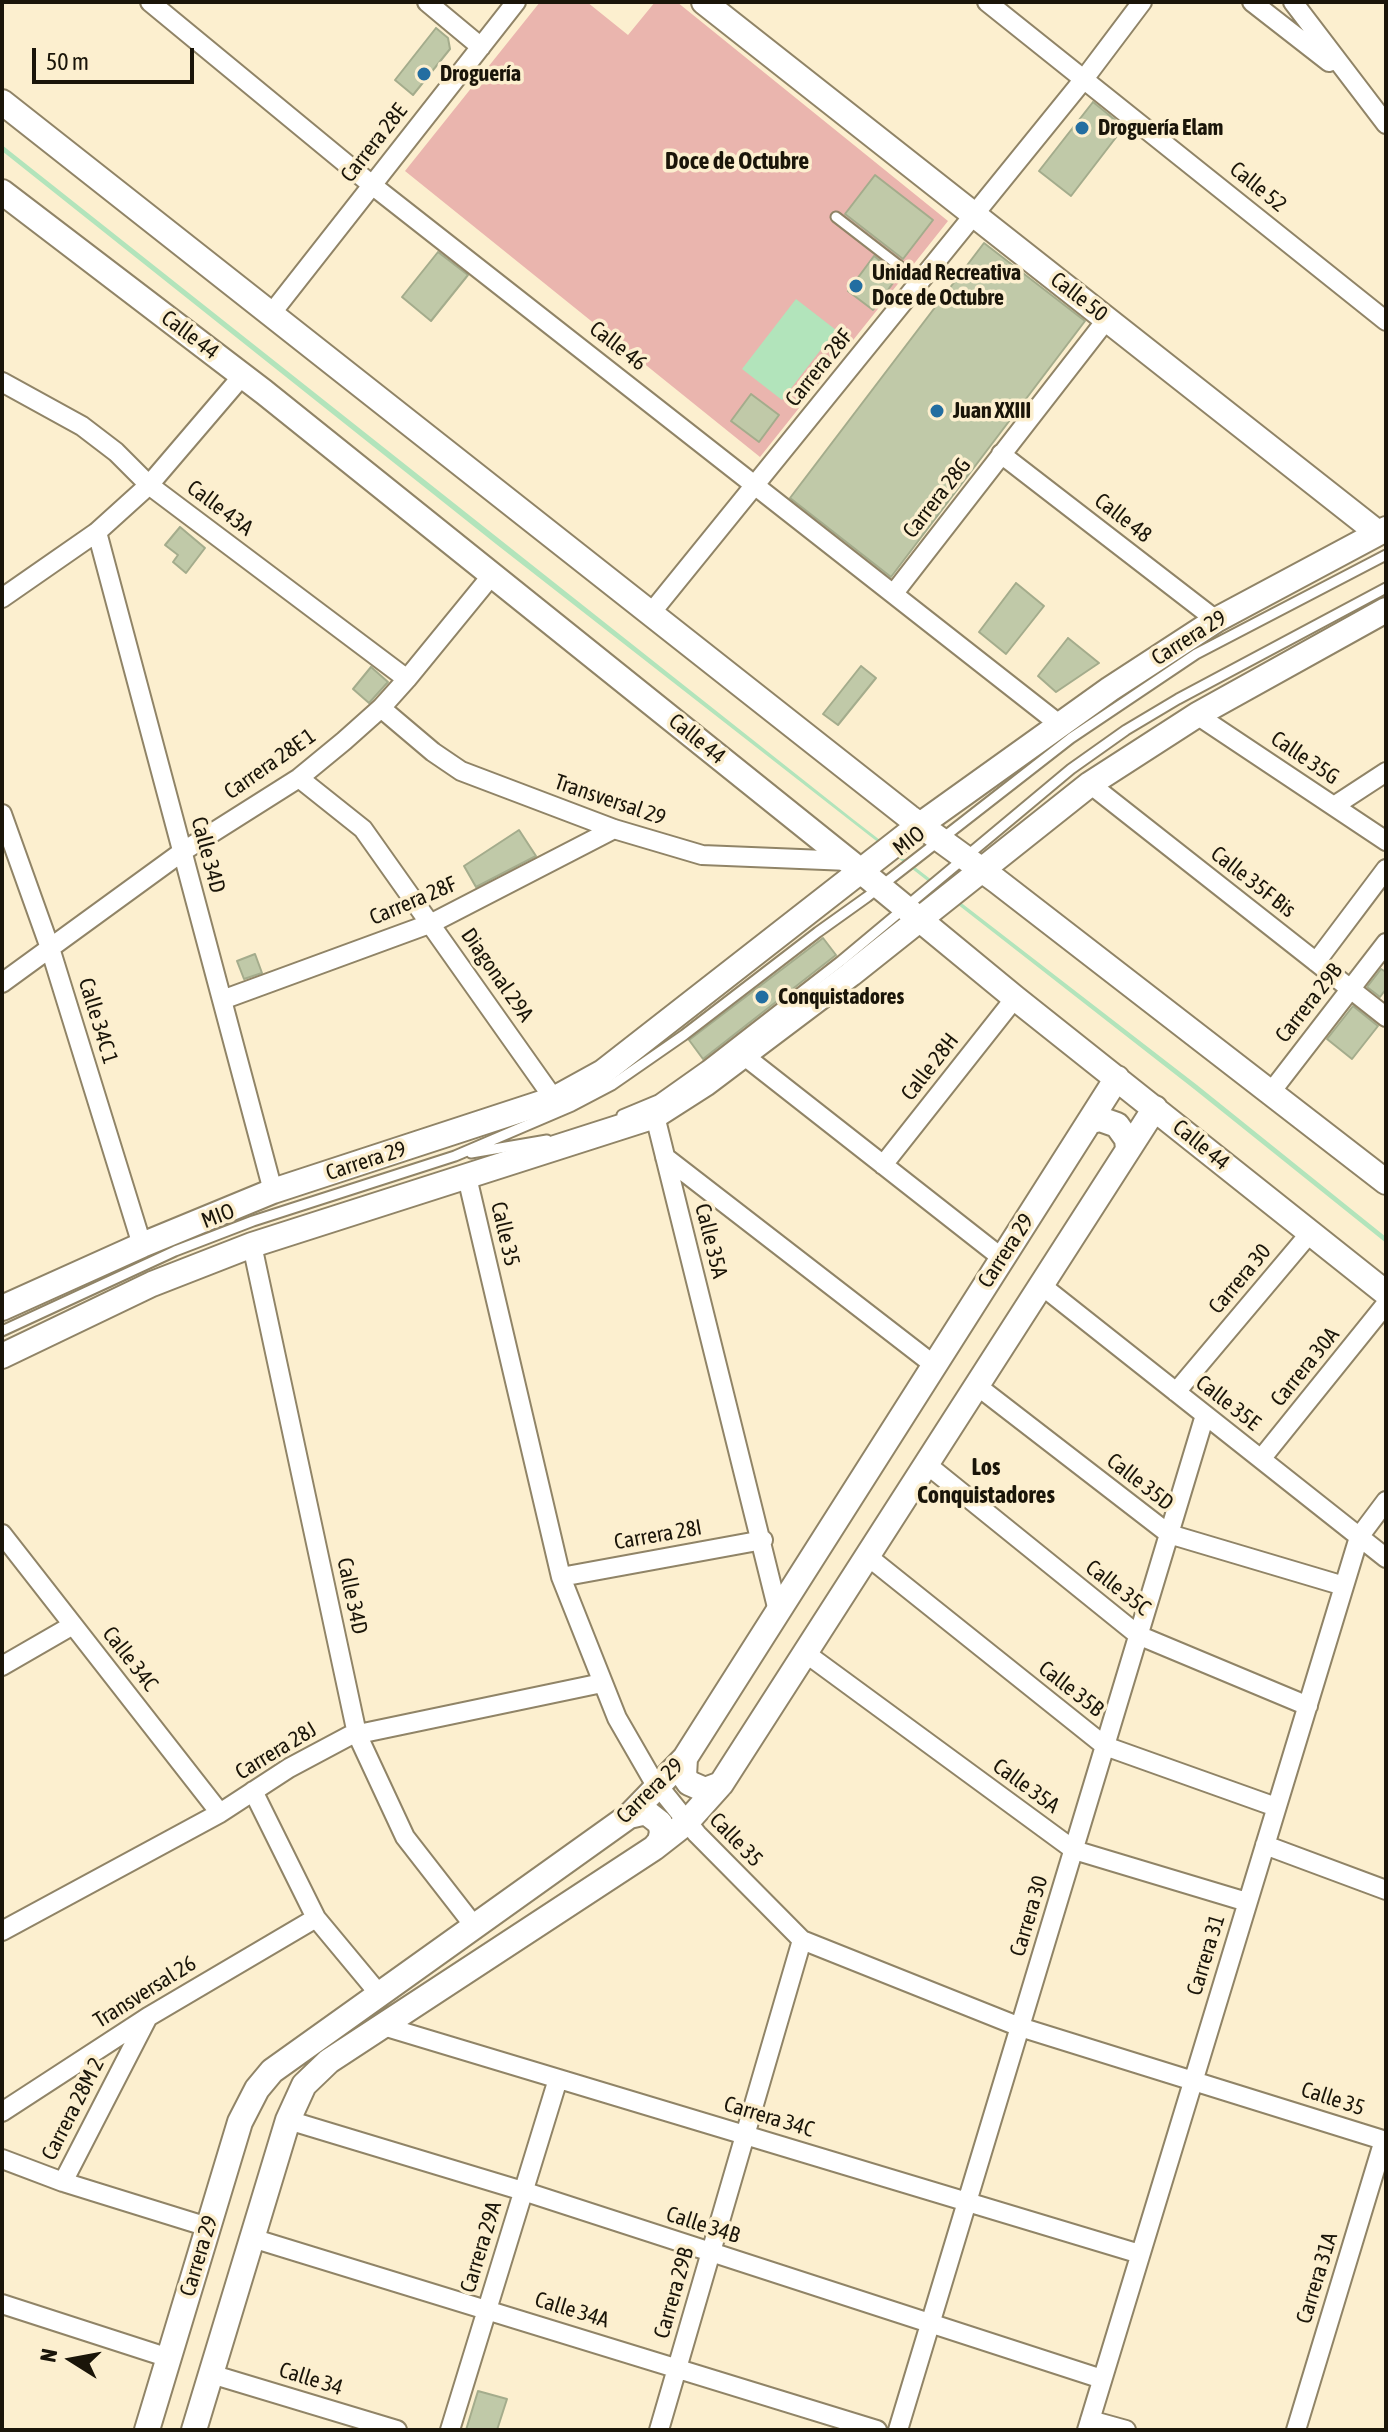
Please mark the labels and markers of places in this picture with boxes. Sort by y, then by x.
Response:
place label: Droguería [440,61,521,87]
marker: Droguería [415,65,433,83]
place label: Droguería Elam [1098,115,1223,141]
marker: Droguería Elam [1073,119,1091,137]
place label: Unidad Recreativa Doce de Octubre [872,260,1021,312]
marker: Unidad Recreativa Doce de Octubre [847,277,865,295]
place label: Juan XXIII [953,398,1031,424]
marker: Juan XXIII [928,402,946,420]
place label: Conquistadores [778,984,904,1010]
marker: Conquistadores [753,988,771,1006]

